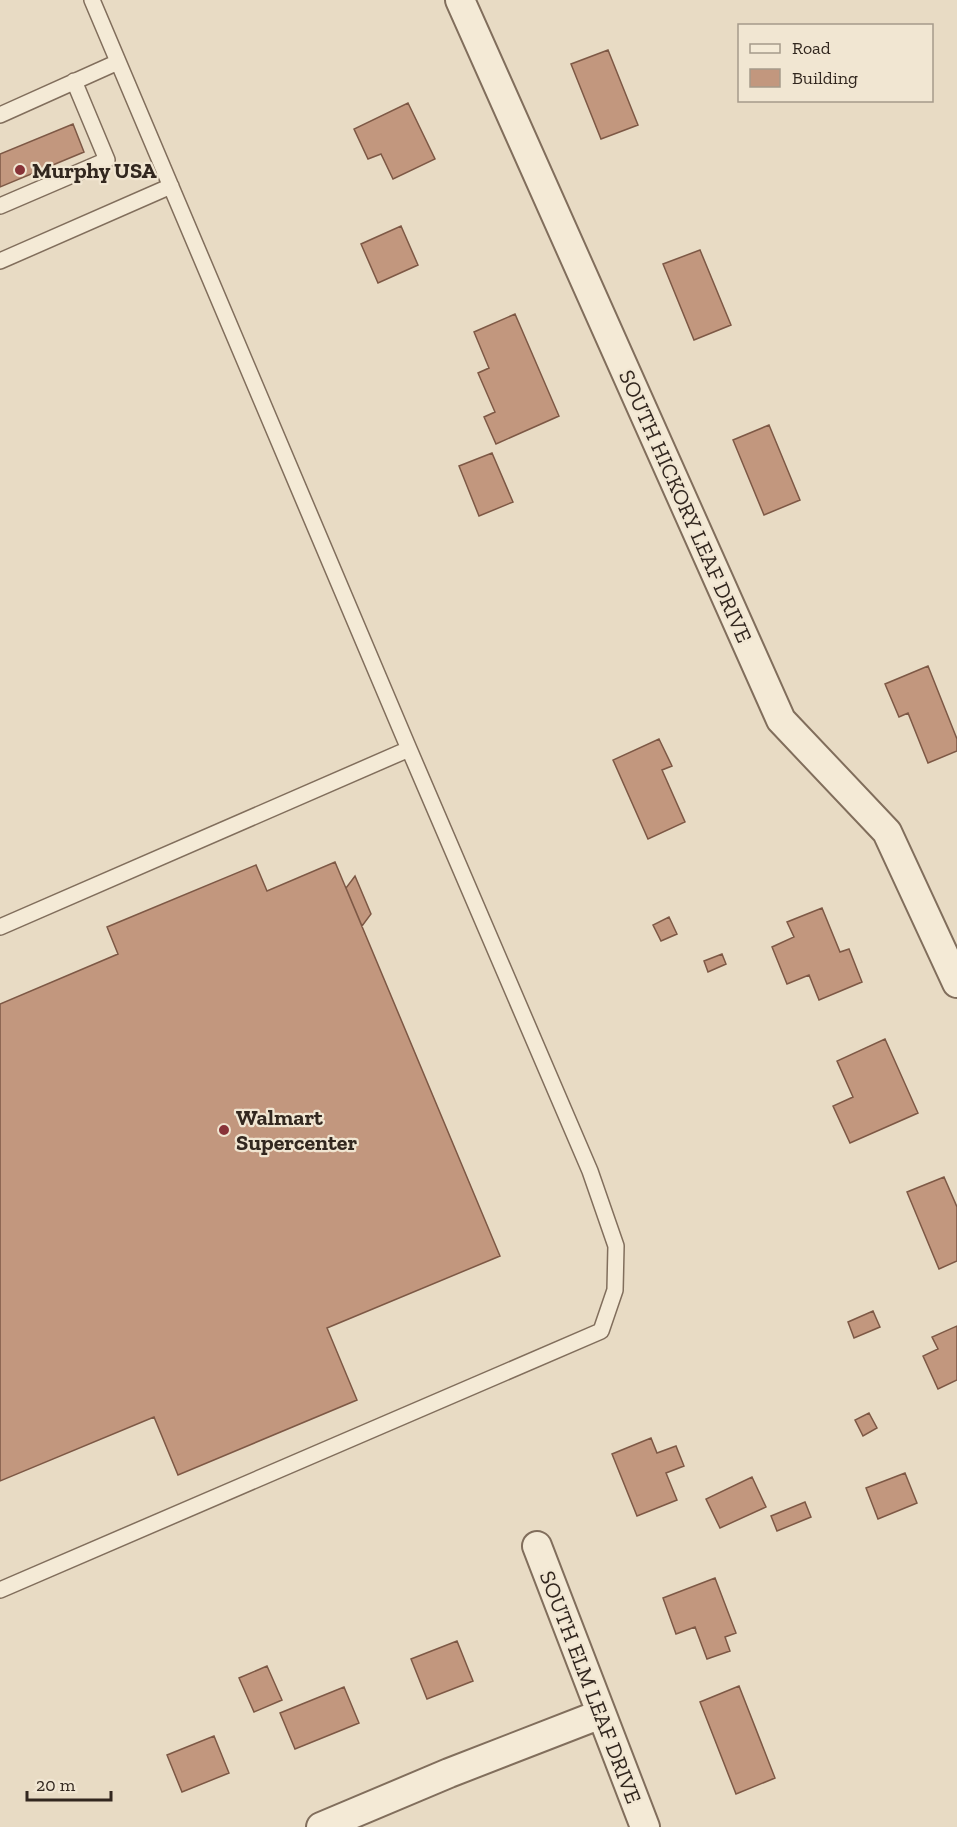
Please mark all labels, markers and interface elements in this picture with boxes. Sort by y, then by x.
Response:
legend [738,24,933,102]
text: Road [792,37,831,59]
text: Building [792,67,858,89]
place label: Murphy USA [32,157,158,184]
marker: Murphy USA [13,163,27,177]
street label: SOUTH HICKORY LEAF DRIVE [613,366,758,647]
place label: Walmart Supercenter [236,1104,357,1156]
marker: Walmart Supercenter [217,1123,231,1137]
street label: SOUTH ELM LEAF DRIVE [534,1567,647,1807]
scale bar [27,1764,111,1802]
text: 20 m [36,1774,76,1796]

